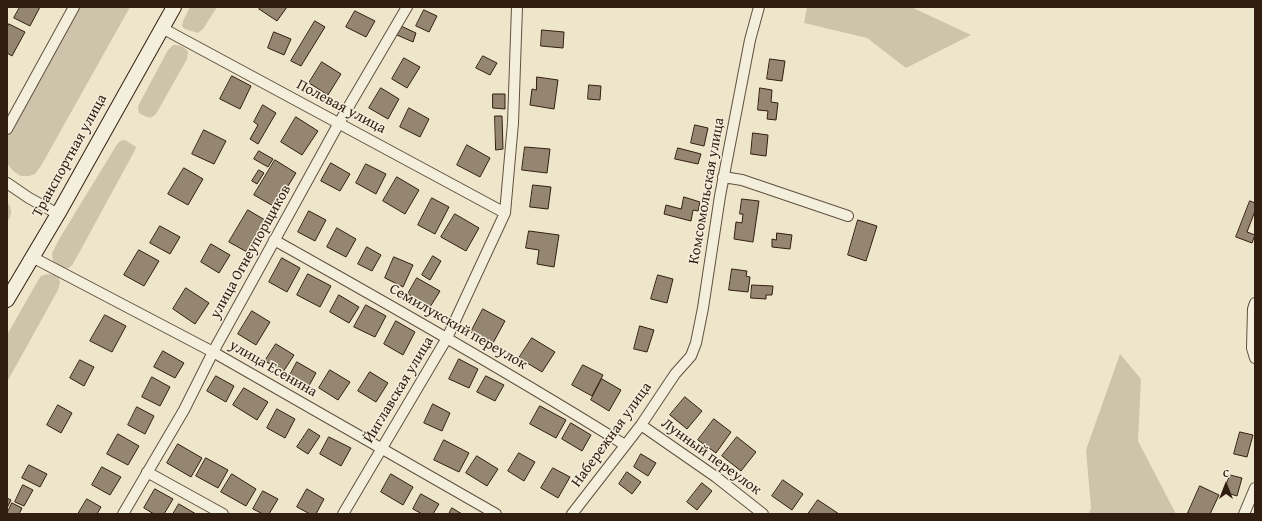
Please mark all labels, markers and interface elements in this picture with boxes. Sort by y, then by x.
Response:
street label: Полевая улица [293,76,389,138]
street label: Транспортная улица [29,91,111,221]
street label: Комсомольская улица [685,116,729,266]
street label: улица Огнеупорщиков [207,182,295,322]
street label: Семилукский переулок [386,280,530,374]
street label: Йиглавская улица [360,333,438,447]
street label: улица Есенина [226,337,320,401]
street label: Набережная улица [568,379,656,491]
street label: Лунный переулок [657,415,765,499]
north arrow [1206,465,1246,505]
text: С [1223,465,1229,481]

